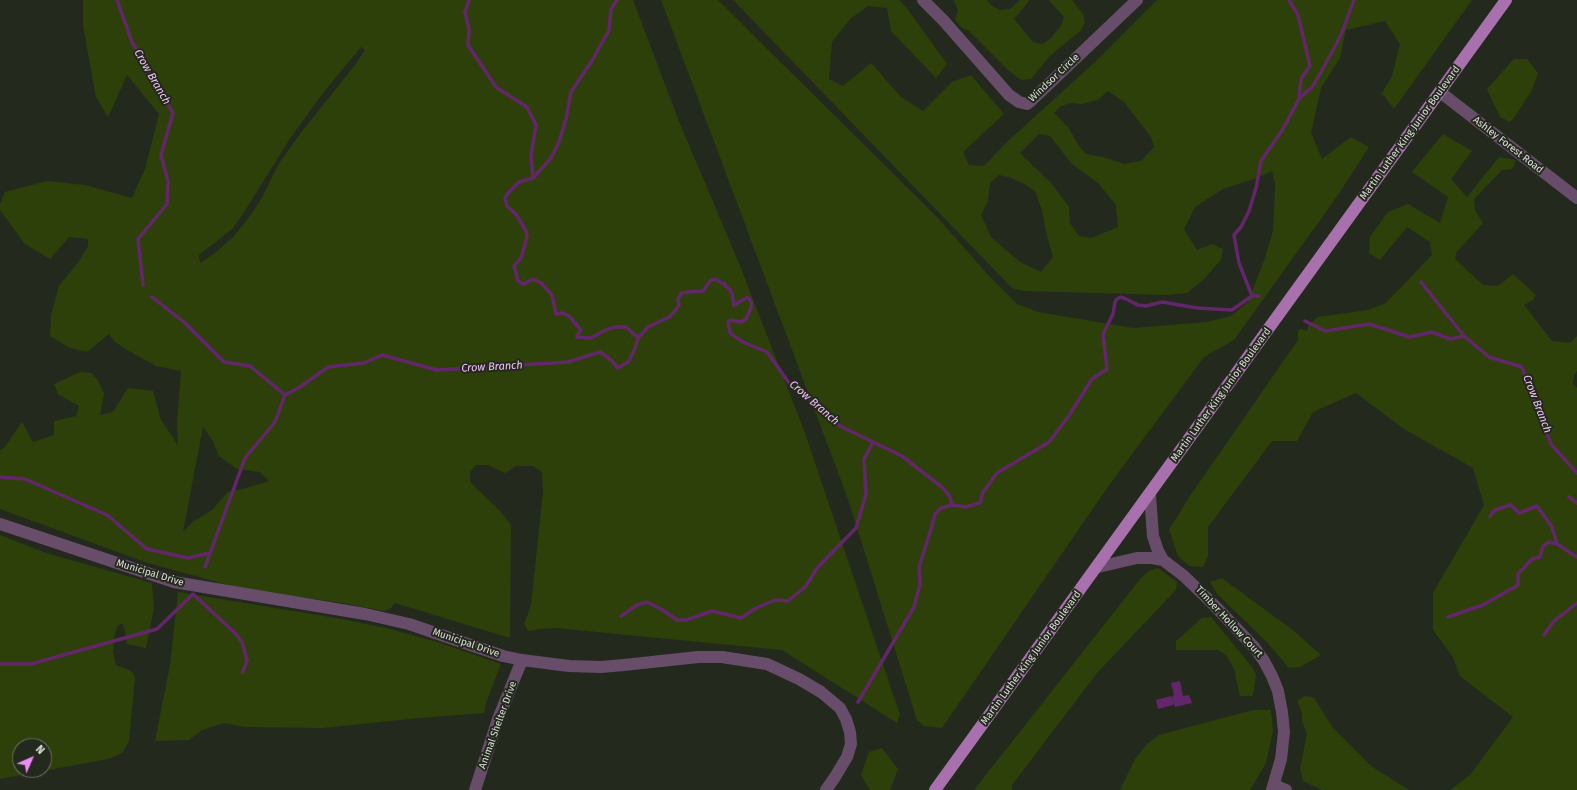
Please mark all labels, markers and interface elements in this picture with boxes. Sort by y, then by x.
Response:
water label: Crow Branch [131,47,173,107]
street label: Windsor Circle [1026,51,1082,105]
street label: Martin Luther King Junior Boulevard [1357,64,1463,202]
street label: Ashley Forest Road [1471,114,1545,176]
street label: Martin Luther King Junior Boulevard [1168,326,1274,464]
water label: Crow Branch [461,359,523,375]
water label: Crow Branch [1520,373,1554,435]
water label: Crow Branch [786,378,842,428]
street label: Municipal Drive [115,557,185,589]
street label: Timber Hollow Court [1193,584,1265,660]
street label: Martin Luther King Junior Boulevard [978,589,1084,727]
street label: Municipal Drive [431,626,501,660]
street label: Animal Shelter Drive [477,680,519,770]
north arrow [12,738,52,778]
text: N [33,743,47,757]

